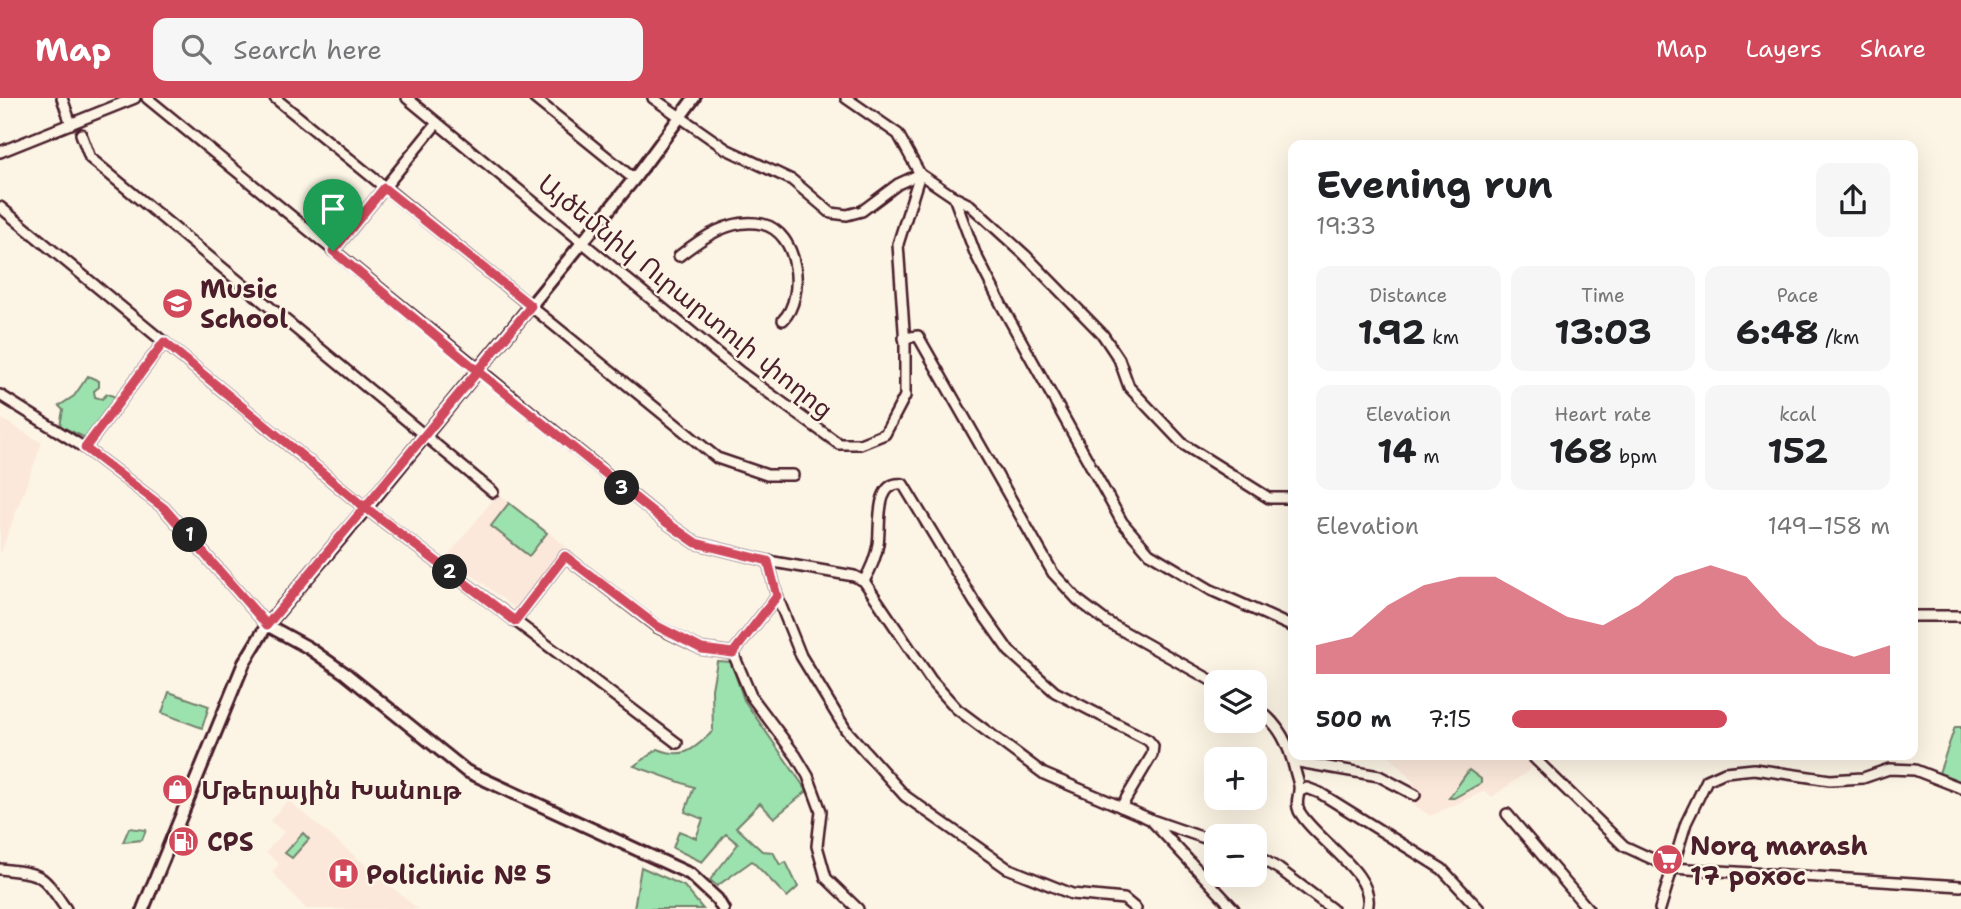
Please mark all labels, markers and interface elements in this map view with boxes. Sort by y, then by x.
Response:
search box [153,18,643,81]
text: Map [35,27,111,72]
icon: search [177,30,215,68]
text: Search here [233,32,382,67]
text: Map [1656,33,1707,65]
text: Layers [1745,33,1822,65]
text: Share [1860,33,1926,65]
text: Evening run [1316,159,1553,210]
button: share [1816,163,1890,237]
street label: Այծեմնիկ Ուրարտուի փողոց [531,166,841,426]
pin [303,179,363,251]
icon: arrive [314,190,352,228]
text: 19:33 [1316,211,1376,241]
place label: Music School [200,271,288,336]
text: Distance [1369,283,1447,308]
text: Time [1581,283,1625,308]
text: Pace [1777,283,1819,308]
school or university icon: Music School [160,286,194,320]
text: 1.92 [1357,308,1426,355]
text: 13:03 [1554,308,1652,355]
text: 6:48 [1736,308,1819,355]
text: km [1426,325,1459,350]
text: /km [1819,325,1859,350]
text: Elevation [1366,402,1451,427]
text: Heart rate [1555,402,1651,427]
text: kcal [1779,402,1816,427]
text: 14 [1377,427,1417,474]
text: 168 [1549,427,1613,474]
text: 152 [1767,427,1828,474]
text: m [1417,444,1440,469]
text: bpm [1613,444,1657,469]
pin: 3 [604,470,640,506]
text: 3 [615,475,628,500]
text: Elevation [1316,511,1419,541]
text: 149–158 m [1768,511,1890,541]
pin: 1 [172,518,208,552]
text: 1 [185,522,194,547]
pin: 2 [433,554,468,589]
text: 2 [443,559,456,584]
map controls [1204,670,1267,887]
button: layers [1204,670,1267,733]
text: 500 m [1316,704,1391,734]
text: 7:15 [1428,704,1471,734]
button: + [1204,747,1267,810]
shop icon: Մթերային Խանութ [161,772,195,806]
place label: Մթերային Խանութ [201,772,462,807]
fuel station icon: CPS [167,824,201,858]
place label: CPS [207,824,254,859]
button: − [1204,824,1267,887]
place label: Norq marash 17 poxoc [1690,828,1868,893]
supermarket icon: Norq marash 17 poxoc [1650,843,1684,877]
hospital icon: Policlinic № 5 [326,857,360,891]
place label: Policlinic № 5 [366,857,552,892]

